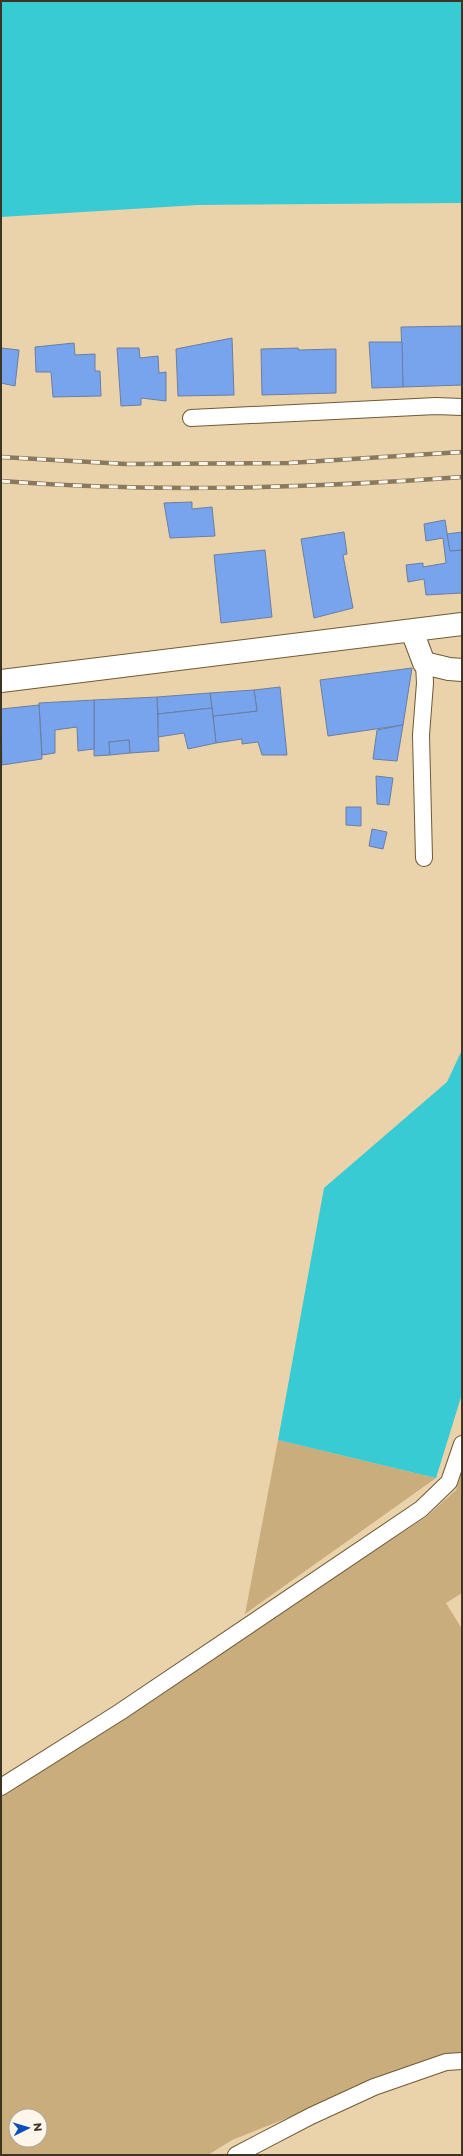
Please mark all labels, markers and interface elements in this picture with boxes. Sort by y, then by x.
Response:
north arrow [8,2108,48,2148]
text: N [31,2122,45,2132]

